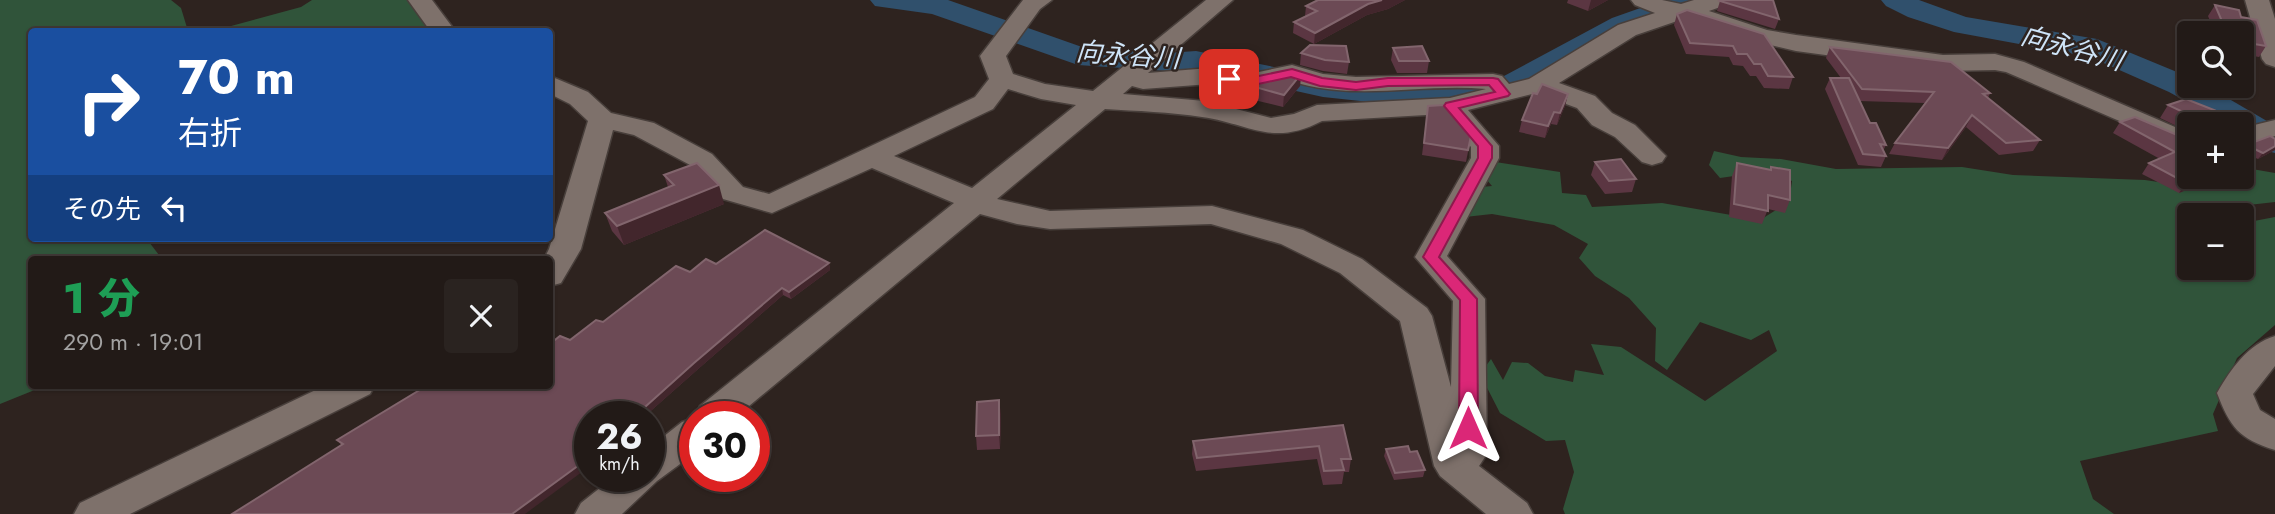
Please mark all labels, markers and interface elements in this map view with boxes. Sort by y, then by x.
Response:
water label: 向永谷川 [2017,16,2130,81]
map controls [2177,21,2254,280]
button: search [2177,21,2254,98]
water label: 向永谷川 [1075,32,1184,78]
text: 70 m [178,42,295,112]
pin [1199,49,1259,109]
icon: right [63,56,154,147]
icon: arrive [1210,60,1248,98]
text: 右折 [178,110,242,156]
button: + [2177,112,2254,189]
icon: left [155,189,193,227]
text: その先 [63,190,141,228]
button: − [2177,203,2254,280]
text: 1 分 [63,268,140,329]
button: close [444,279,518,353]
text: 290 m · 19:01 [63,325,203,359]
position arrow [1431,391,1505,465]
speed limit sign: 30 [679,401,770,492]
text: 26 [596,412,643,462]
text: km/h [599,451,640,477]

